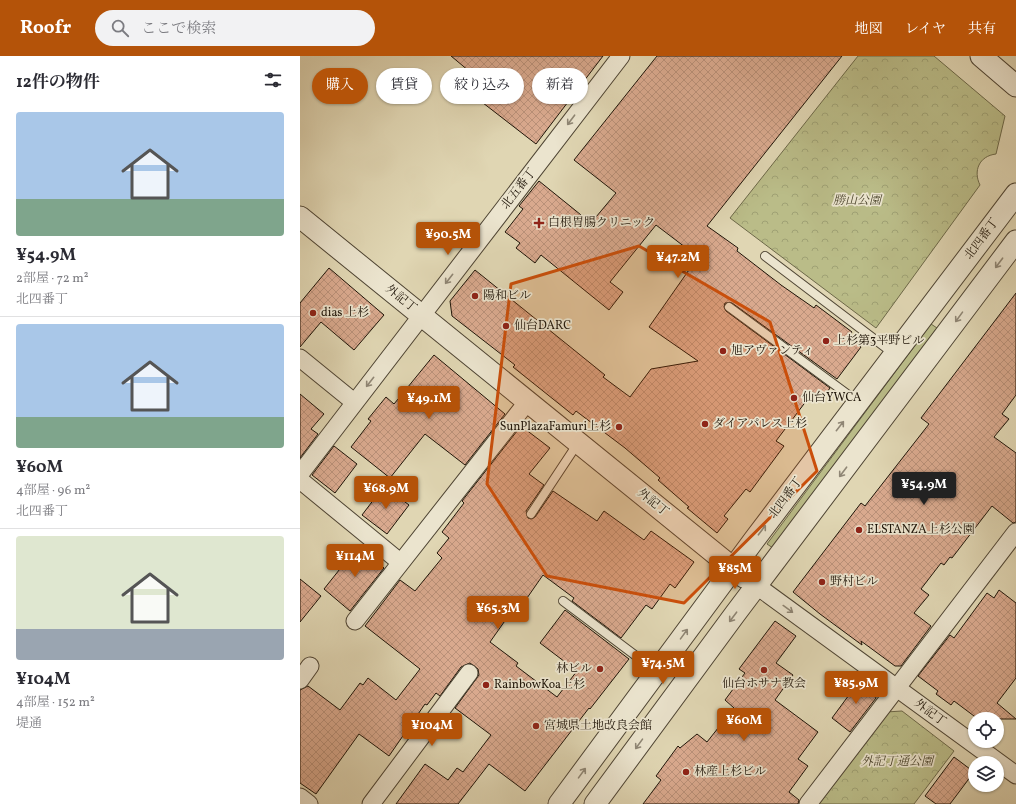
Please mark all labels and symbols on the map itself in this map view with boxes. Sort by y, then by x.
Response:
one-way arrow [567,115,576,126]
street label: 北五番丁 [498,165,540,213]
park label: 勝山公園 [833,193,883,209]
place label: 白根胃腸クリニック [548,215,655,231]
street label: 北四番丁 [961,215,1003,263]
marker: 白根胃腸クリニック [533,217,545,229]
pin: ¥90.5M [415,222,481,256]
pin: ¥47.2M [645,245,711,279]
one-way arrow [995,258,1003,269]
one-way arrow [445,273,453,284]
street label: 外記丁 [382,281,420,317]
place label: 陽和ビル [483,288,531,304]
marker: 陽和ビル [470,291,480,301]
place label: dias 上杉 [321,305,369,321]
marker: dias 上杉 [308,308,318,318]
one-way arrow [955,311,963,322]
place label: 仙台DARC [514,318,571,334]
marker: 仙台DARC [501,321,511,331]
place label: 上杉第3平野ビル [834,333,924,349]
marker: 上杉第3平野ビル [821,336,831,346]
place label: 旭アヴァンティ [731,343,814,359]
marker: 旭アヴァンティ [718,346,728,356]
one-way arrow [366,376,374,387]
pin: ¥49.1M [396,386,462,420]
place label: 仙台YWCA [802,390,862,406]
marker: 仙台YWCA [789,393,799,403]
place label: ダイアパレス上杉 [713,416,807,432]
place label: SunPlazaFamuri上杉 [500,419,611,435]
marker: ダイアパレス上杉 [700,419,710,429]
one-way arrow [836,421,845,432]
marker: SunPlazaFamuri上杉 [614,422,624,432]
one-way arrow [839,466,847,477]
pin: ¥54.9M [891,472,957,506]
street label: 北四番丁 [765,474,807,522]
pin: ¥68.9M [353,476,419,510]
street label: 外記丁 [634,485,672,521]
place label: ELSTANZA上杉公園 [867,522,975,538]
one-way arrow [757,524,766,535]
marker: ELSTANZA上杉公園 [854,525,864,535]
pin: ¥114M [327,544,383,578]
pin: ¥85M [711,556,759,590]
place label: 野村ビル [830,574,878,590]
marker: 野村ビル [817,577,827,587]
pin: ¥65.3M [465,596,531,630]
one-way arrow [783,605,794,613]
one-way arrow [729,611,737,622]
one-way arrow [680,629,688,640]
pin: ¥74.5M [630,651,696,685]
place label: 林ビル [556,661,592,677]
marker: 林ビル [595,664,605,674]
marker: 仙台ホサナ教会 [759,665,769,675]
pin: ¥85.9M [823,671,889,705]
place label: 仙台ホサナ教会 [722,676,806,692]
place label: RainbowKoa上杉 [494,677,585,693]
marker: RainbowKoa上杉 [481,680,491,690]
street label: 外記丁 [911,696,949,730]
pin: ¥60M [720,708,768,742]
pin: ¥104M [404,713,460,747]
place label: 宮城県土地改良会館 [544,718,652,734]
marker: 宮城県土地改良会館 [531,721,541,731]
one-way arrow [635,739,644,750]
park label: 外記丁通公園 [861,754,935,770]
place label: 林産上杉ビル [694,764,766,780]
one-way arrow [578,767,586,778]
marker: 林産上杉ビル [681,767,691,777]

